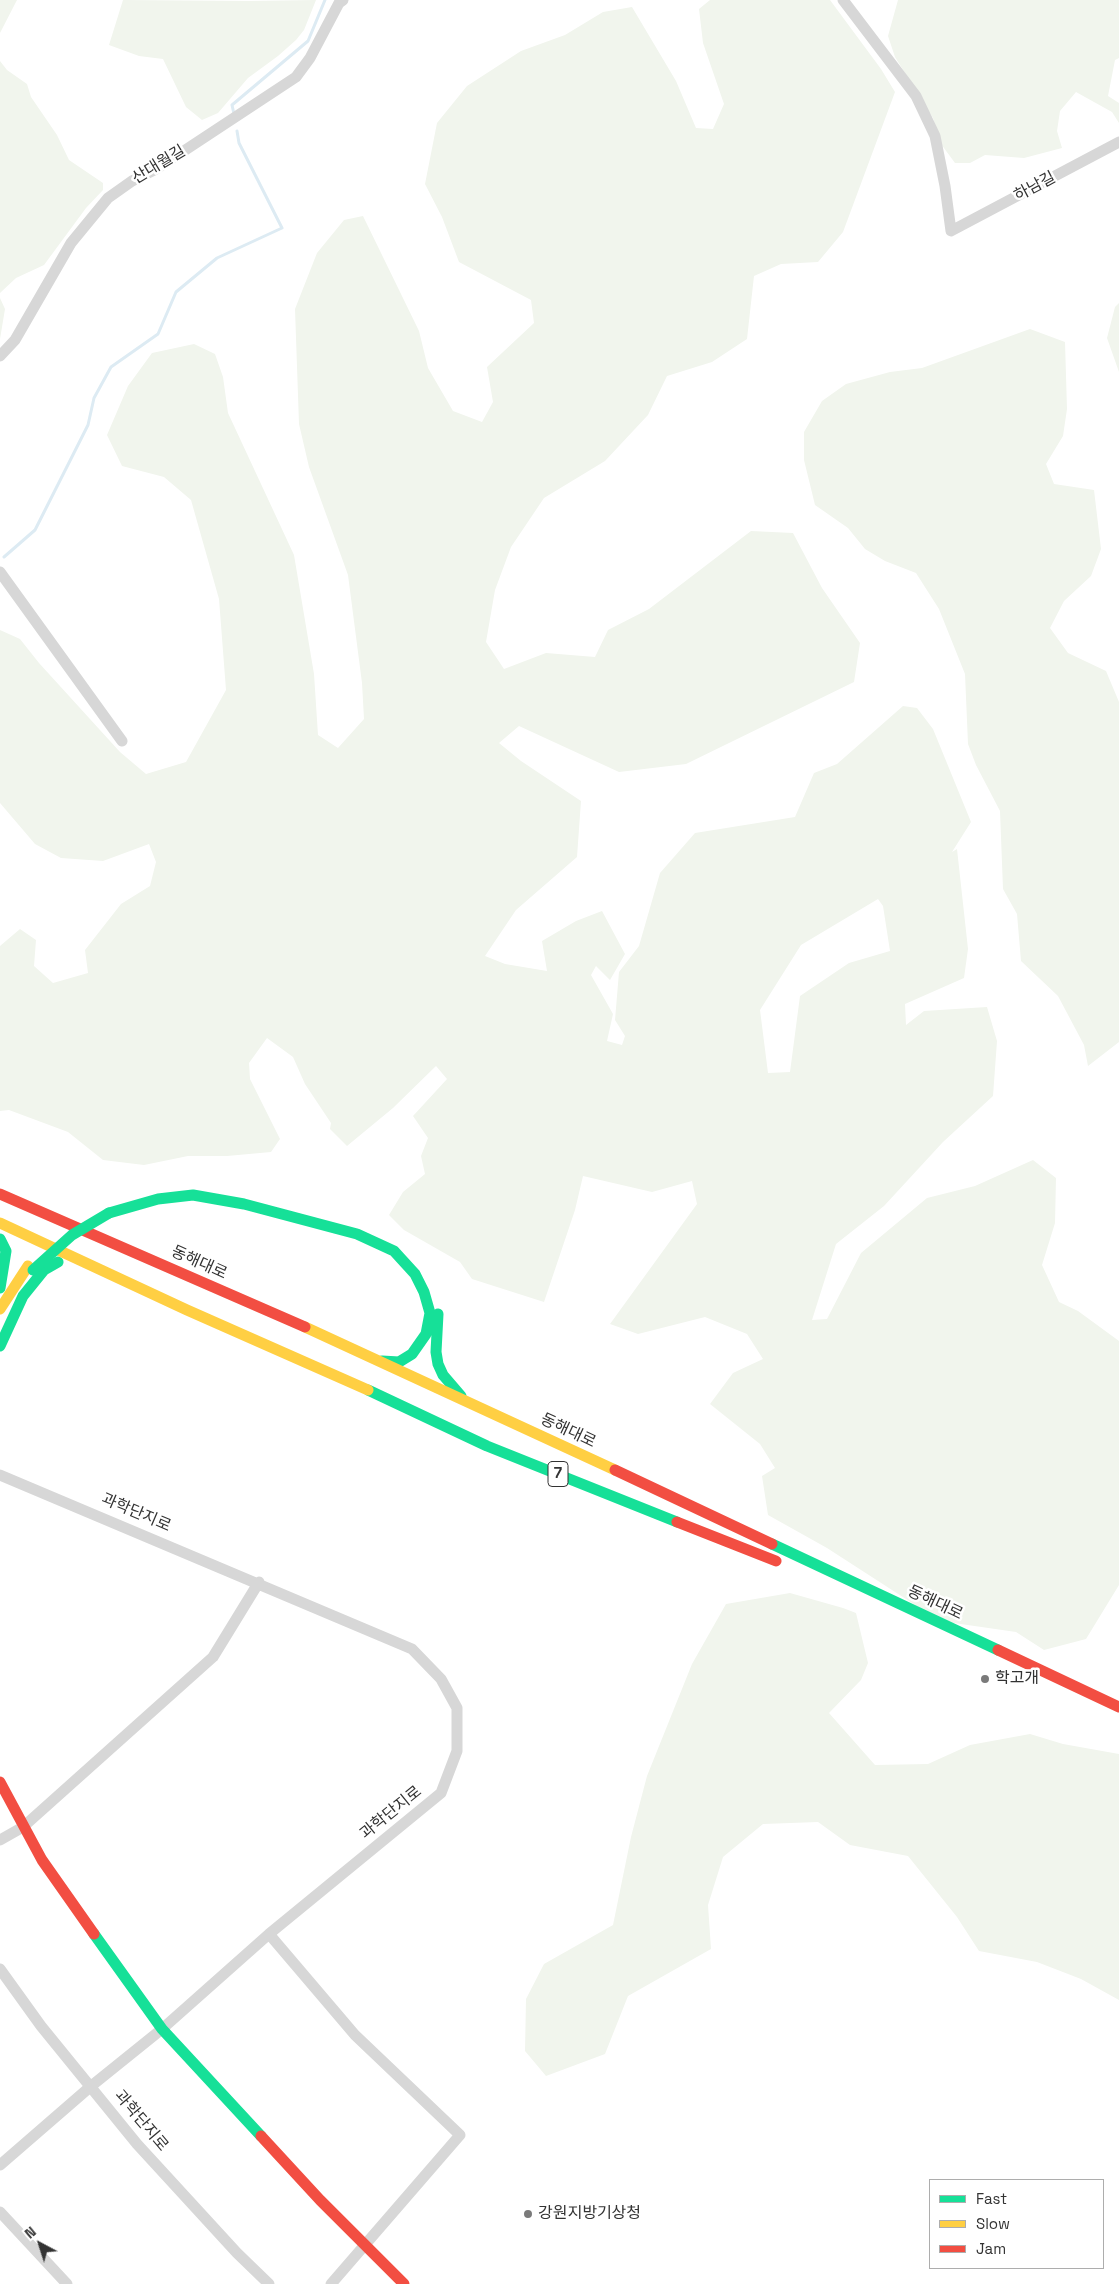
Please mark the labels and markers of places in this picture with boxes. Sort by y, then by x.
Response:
place label: 학고개 [995,1669,1039,1689]
marker: 학고개 [979,1673,991,1685]
place label: 강원지방기상청 [538,2204,641,2224]
marker: 강원지방기상청 [522,2208,534,2220]

